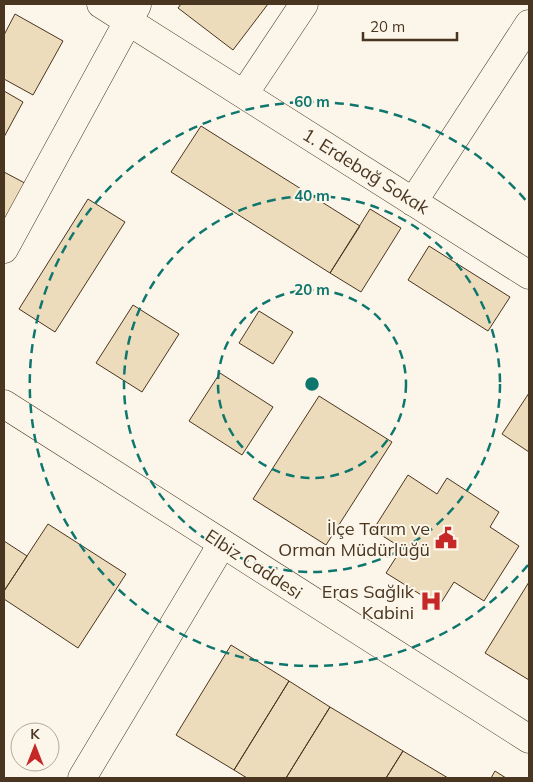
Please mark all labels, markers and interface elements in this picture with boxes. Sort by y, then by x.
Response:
scale bar [363,10,457,42]
text: 20 m [370,17,405,36]
text: 60 m [294,92,330,111]
street label: 1. Erdebağ Sokak [298,123,434,220]
text: 40 m [294,186,330,205]
text: 20 m [294,280,330,299]
centre of rings [303,375,321,393]
place label: İlçe Tarım ve Orman Müdürlüğü [278,517,430,561]
street label: Elbiz Caddesi [201,524,307,604]
public building icon: İlçe Tarım ve Orman Müdürlüğü [433,525,459,551]
place label: Eras Sağlık Kabini [322,580,415,624]
hospital icon: Eras Sağlık Kabini [418,588,444,614]
north arrow [10,722,60,772]
text: K [30,725,40,743]

